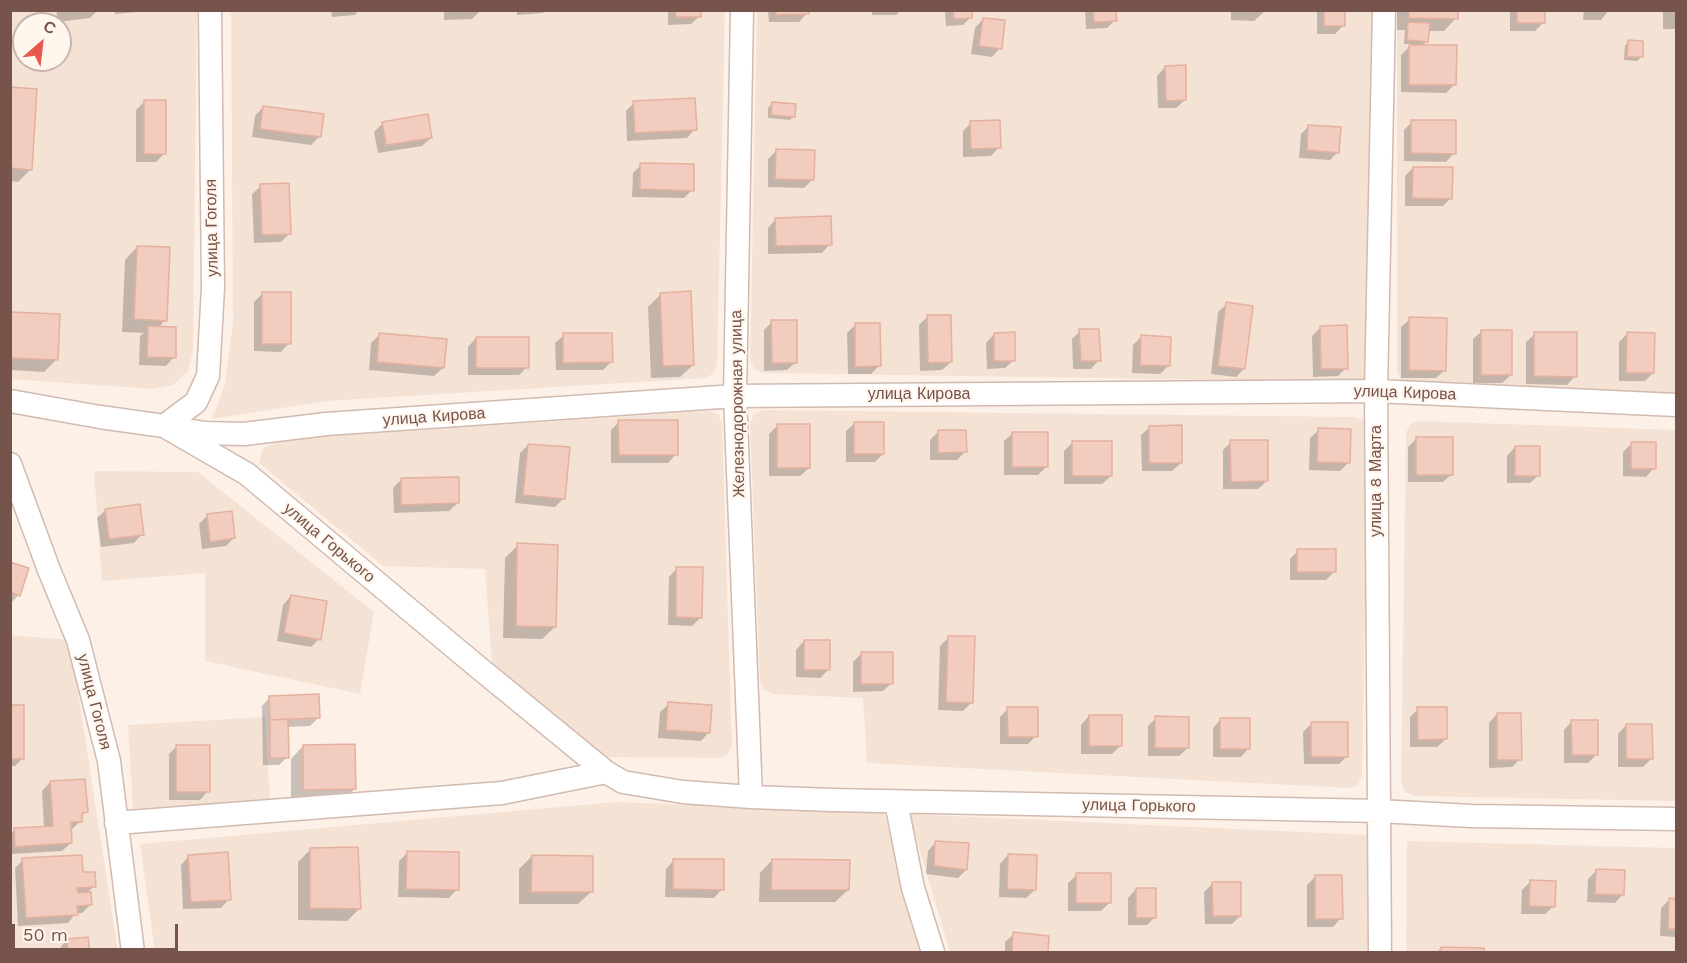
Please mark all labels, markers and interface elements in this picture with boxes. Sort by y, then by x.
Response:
north arrow [12,12,72,72]
text: С [40,16,59,39]
street label: улица Гоголя [202,179,222,277]
street label: Железнодорожная улица [727,310,749,498]
street label: улица Кирова [1353,382,1457,404]
street label: улица Кирова [868,384,970,404]
street label: улица Кирова [382,404,486,430]
street label: улица 8 Марта [1366,425,1386,537]
street label: улица Горького [279,499,379,587]
street label: улица Гоголя [73,652,115,752]
street label: улица Горького [1082,795,1196,817]
scale bar [15,912,182,950]
text: 50 m [23,924,68,945]

